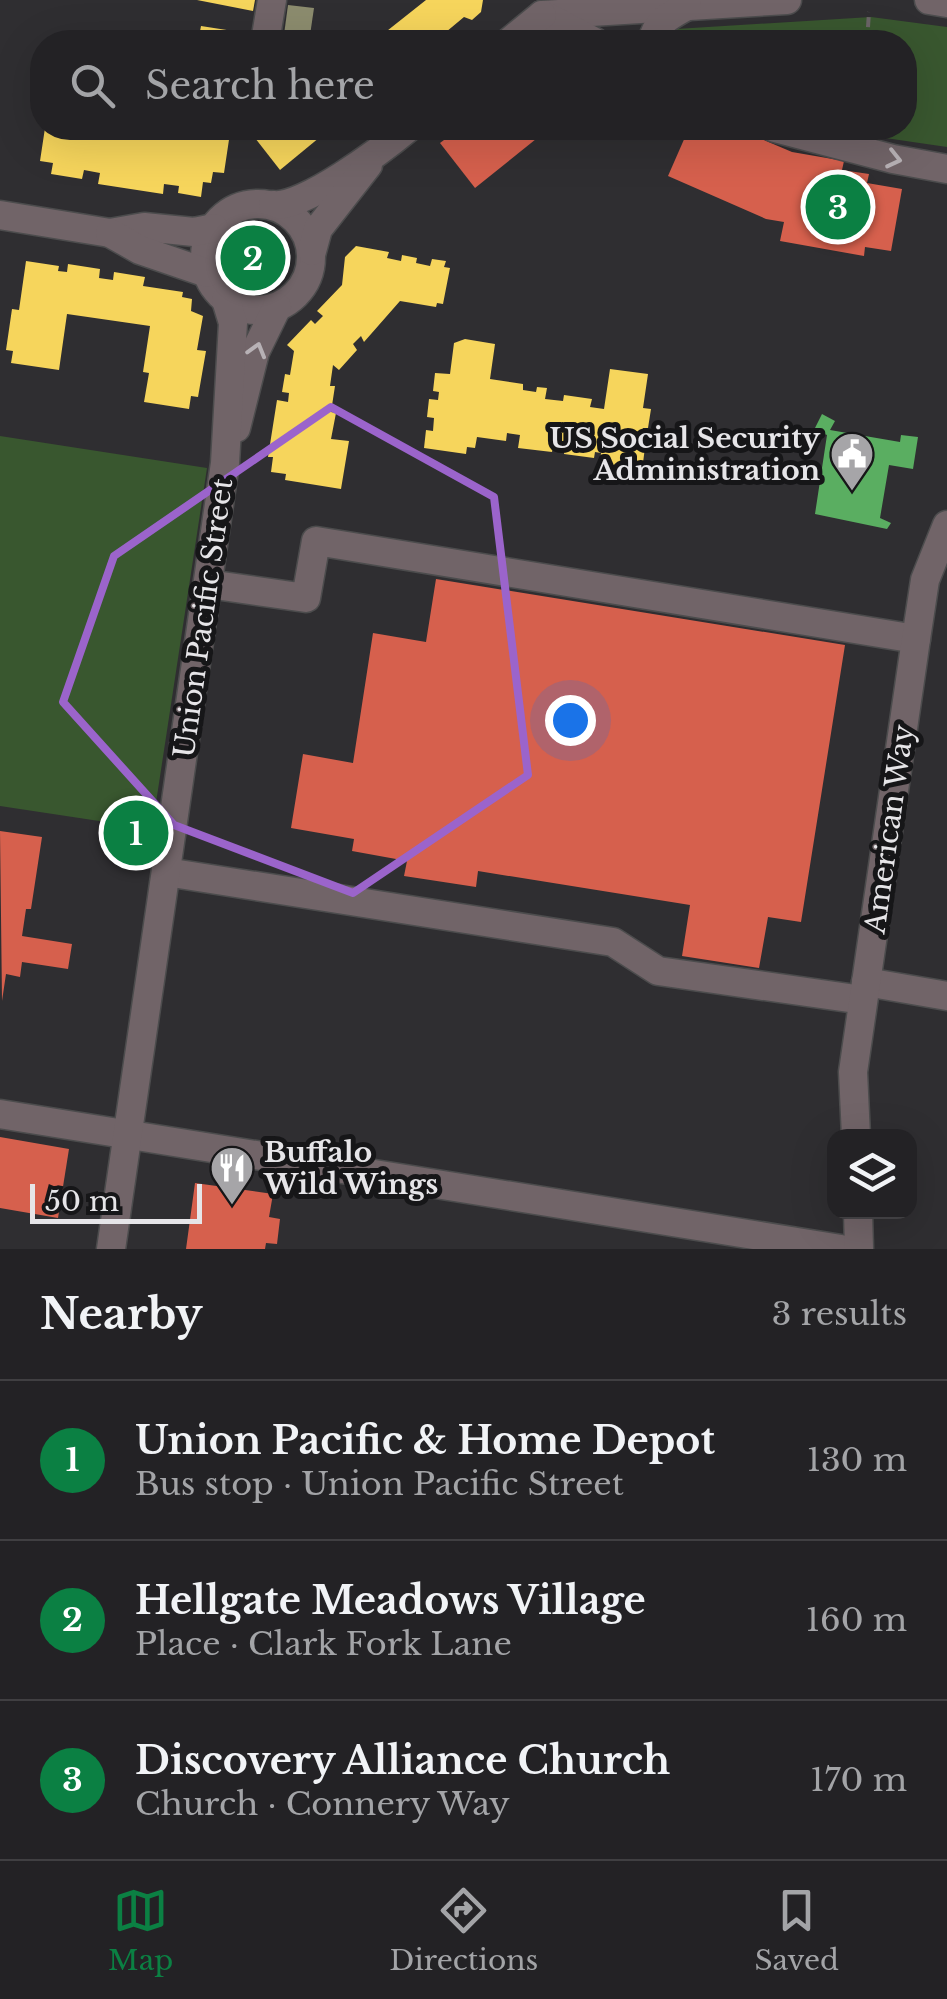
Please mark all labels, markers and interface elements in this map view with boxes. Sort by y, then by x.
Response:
search box [30,30,917,140]
icon: search [65,58,120,113]
text: Search here [145,62,375,109]
one-way arrow [885,147,902,168]
pin: 3 [806,170,870,244]
pin: 2 [220,220,286,296]
one-way arrow [245,342,266,359]
place label: US Social Security Administration [550,421,821,488]
public building icon: US Social Security Administration [829,431,875,492]
street label: Union Pacific Street [167,476,241,760]
your location [545,695,596,746]
street label: American Way [857,722,921,937]
pin: 1 [104,796,168,870]
map controls [827,1129,917,1219]
button: layers [827,1129,917,1219]
place label: Buffalo Wild Wings [263,1135,438,1202]
restaurant icon: Buffalo Wild Wings [209,1145,255,1206]
scale bar [30,1179,202,1224]
text: 50 m [45,1184,119,1219]
text: Nearby [40,1288,203,1340]
text: 3 results [772,1294,907,1334]
text: Union Pacific & Home Depot [135,1417,715,1464]
text: 1 [66,1440,79,1480]
text: 130 m [807,1440,907,1480]
text: Bus stop · Union Pacific Street [135,1464,624,1504]
text: Hellgate Meadows Village [135,1577,646,1624]
text: 2 [62,1600,83,1640]
text: 160 m [806,1600,907,1640]
text: Place · Clark Fork Lane [135,1624,512,1664]
text: Discovery Alliance Church [135,1737,670,1784]
text: 3 [62,1760,83,1800]
text: 170 m [810,1760,907,1800]
text: Church · Connery Way [135,1784,510,1824]
tab: Map [108,1883,173,1978]
tab: Directions [389,1883,538,1978]
tab: Saved [754,1883,839,1978]

